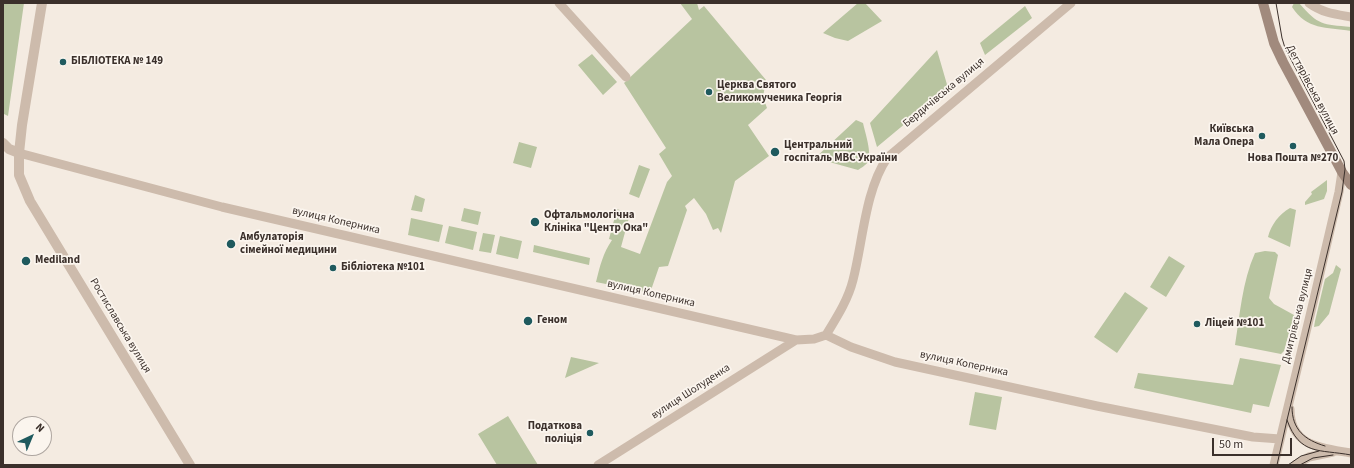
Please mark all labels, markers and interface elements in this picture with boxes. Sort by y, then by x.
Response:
street label: Дегтярівська вулиця [1283,43,1341,137]
place label: БІБЛІОТЕКА № 149 [71,55,163,69]
street label: Бердичівська вулиця [901,55,987,131]
marker: БІБЛІОТЕКА № 149 [58,57,68,67]
place label: Церква Святого Великомученика Георгія [717,79,842,105]
marker: Церква Святого Великомученика Георгія [704,87,714,97]
place label: Київська Мала Опера [1194,123,1254,149]
marker: Київська Мала Опера [1257,131,1267,141]
place label: Центральний госпіталь МВС України [784,139,897,165]
marker: Нова Пошта №270 [1288,141,1298,151]
marker: Центральний госпіталь МВС України [769,146,781,158]
place label: Нова Пошта №270 [1248,152,1338,166]
street label: вулиця Коперника [291,204,381,238]
place label: Офтальмологічна Клініка "Центр Ока" [544,209,648,235]
marker: Офтальмологічна Клініка "Центр Ока" [529,216,541,228]
place label: Амбулаторія сімейної медицини [240,231,337,257]
marker: Амбулаторія сімейної медицини [225,238,237,250]
place label: Mediland [35,254,80,268]
marker: Mediland [20,255,32,267]
place label: Бібліотека №101 [341,261,425,275]
marker: Бібліотека №101 [328,263,338,273]
street label: Дмитрівська вулиця [1280,267,1316,365]
street label: Ростиславська вулиця [86,276,154,376]
street label: вулиця Коперника [606,277,696,311]
place label: Геном [537,314,567,328]
marker: Геном [522,315,534,327]
place label: Ліцей №101 [1205,317,1264,331]
marker: Ліцей №101 [1192,319,1202,329]
street label: вулиця Коперника [919,348,1009,380]
street label: вулиця Шолуденка [649,362,733,422]
north arrow [12,416,52,456]
text: N [32,420,48,436]
place label: Податкова поліція [528,420,582,446]
marker: Податкова поліція [585,428,595,438]
scale bar [1214,430,1294,456]
text: 50 m [1219,436,1243,453]

